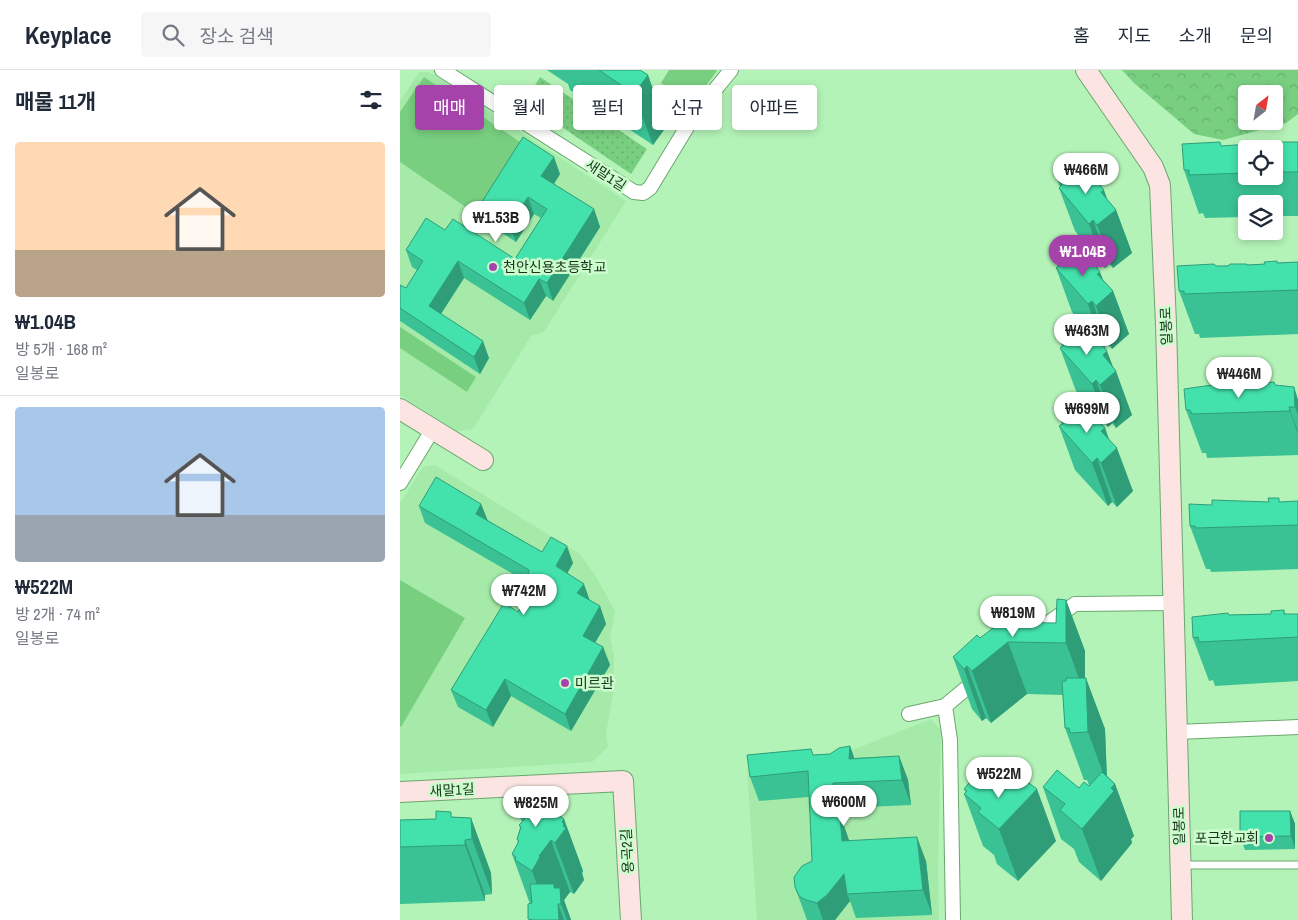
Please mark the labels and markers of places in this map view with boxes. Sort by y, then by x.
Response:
pin: ₩466M [1051,152,1121,195]
pin: ₩1.53B [455,200,537,243]
pin: ₩1.04B [1042,234,1124,277]
place label: 천안신용초등학교 [503,258,606,276]
marker: 천안신용초등학교 [487,261,499,273]
pin: ₩463M [1052,314,1122,356]
pin: ₩446M [1204,356,1274,399]
pin: ₩699M [1052,392,1122,434]
pin: ₩742M [489,574,559,616]
pin: ₩819M [978,596,1048,638]
place label: 미르관 [575,674,614,692]
marker: 미르관 [559,677,571,689]
pin: ₩522M [964,756,1034,799]
pin: ₩600M [809,784,879,827]
pin: ₩825M [501,786,571,828]
place label: 포근한교회 [1195,829,1259,847]
marker: 포근한교회 [1263,832,1275,844]

